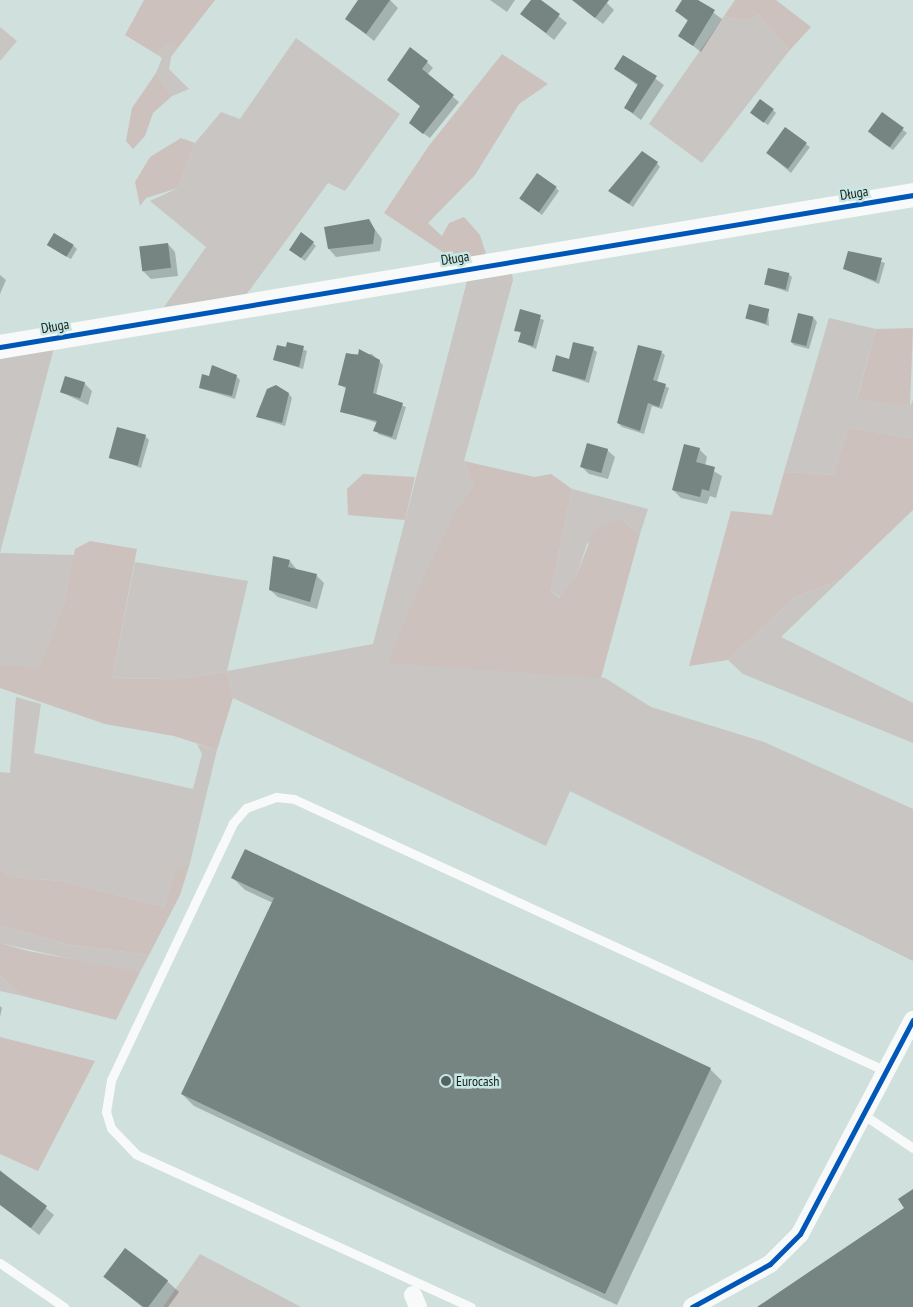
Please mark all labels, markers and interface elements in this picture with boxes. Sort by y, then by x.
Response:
street label: Długa [839,182,869,204]
street label: Długa [440,247,470,269]
street label: Długa [40,315,70,337]
place label: Eurocash [456,1073,499,1089]
marker: Eurocash [440,1075,452,1087]

